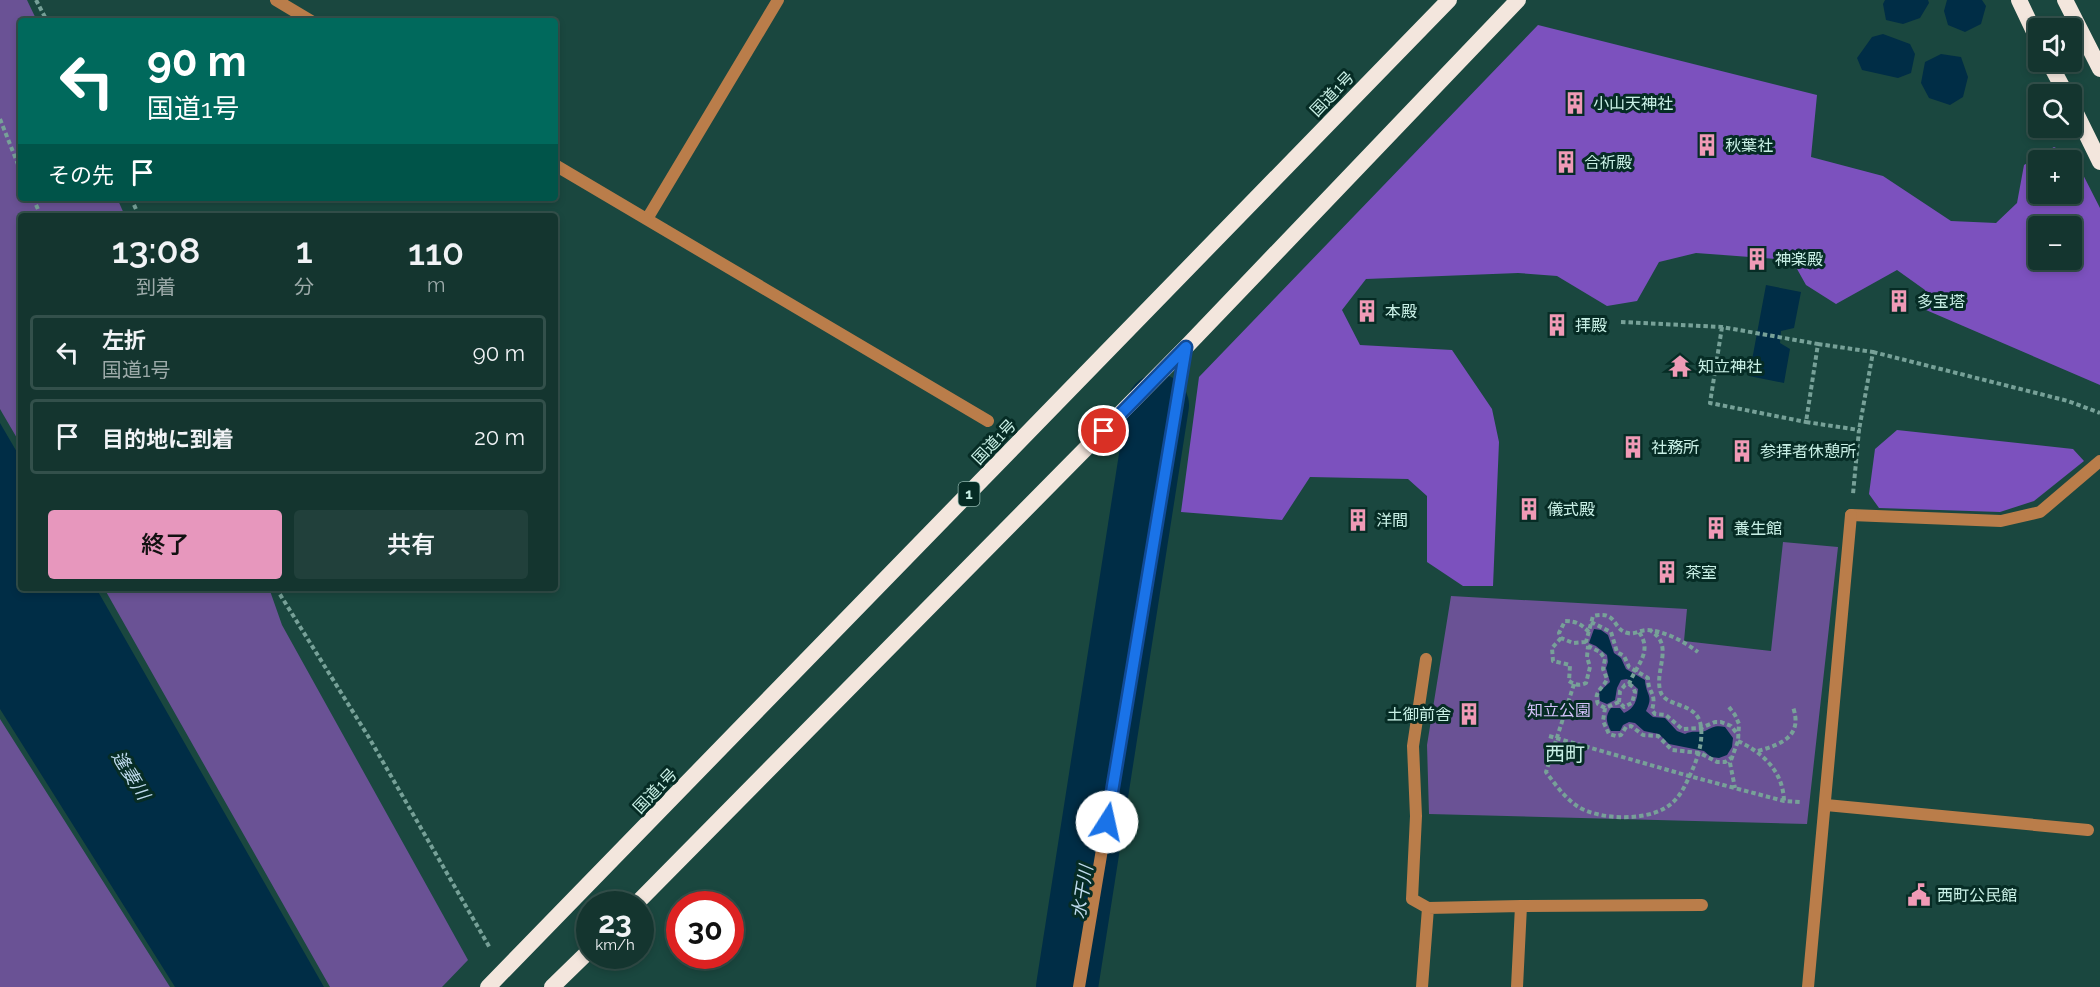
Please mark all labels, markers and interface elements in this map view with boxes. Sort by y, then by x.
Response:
map controls [2028,18,2082,270]
button: sound [2028,18,2082,72]
text: 90 m [147,37,247,86]
icon: left [48,42,126,120]
street label: 国道1号 [1306,68,1358,120]
button: search [2028,84,2082,138]
building icon: 小山天神社 [1562,90,1588,116]
text: 国道1号 [147,93,240,124]
place label: 小山天神社 [1593,94,1673,113]
building icon: 秋葉社 [1694,132,1720,158]
place label: 秋葉社 [1725,136,1773,155]
building icon: 合祈殿 [1553,149,1579,175]
button: + [2028,150,2082,204]
place label: 合祈殿 [1584,153,1632,172]
icon: arrive [126,156,159,189]
text: その先 [48,162,114,188]
button: − [2028,216,2082,270]
text: 13:08 [112,229,200,271]
text: 1 [296,229,313,271]
text: 110 [408,231,464,273]
building icon: 神楽殿 [1744,246,1770,272]
place label: 神楽殿 [1775,250,1823,269]
text: m [427,273,445,297]
text: 到着 [136,275,176,299]
text: 分 [294,275,314,299]
building icon: 多宝塔 [1886,288,1912,314]
place label: 多宝塔 [1917,292,1965,311]
building icon: 本殿 [1354,298,1380,324]
place label: 本殿 [1385,302,1417,321]
building icon: 拝殿 [1544,312,1570,338]
place label: 拝殿 [1575,316,1607,335]
text: 左折 [102,327,146,353]
icon: left [51,336,84,369]
text: 90 m [473,340,525,366]
temple icon: 知立神社 [1667,353,1693,379]
place label: 知立神社 [1698,357,1762,376]
text: 国道1号 [102,358,171,382]
pin [1078,405,1129,456]
icon: arrive [1087,414,1120,447]
street label: 国道1号 [968,416,1020,468]
icon: arrive [51,420,84,453]
text: 20 m [474,424,525,450]
text: 目的地に到着 [102,426,234,452]
building icon: 社務所 [1620,434,1646,460]
place label: 社務所 [1651,438,1699,457]
building icon: 参拝者休憩所 [1729,438,1755,464]
place label: 参拝者休憩所 [1760,442,1856,461]
road number: 1 [958,482,980,506]
building icon: 儀式殿 [1516,496,1542,522]
place label: 儀式殿 [1547,500,1595,519]
building icon: 洋間 [1345,507,1371,533]
button: 終了 [48,510,282,579]
button: 共有 [294,510,528,579]
place label: 洋間 [1376,511,1408,530]
building icon: 養生館 [1703,515,1729,541]
place label: 養生館 [1734,519,1782,538]
building icon: 茶室 [1654,559,1680,585]
place label: 茶室 [1685,563,1717,582]
building icon: 土御前舎 [1456,701,1482,727]
park label: 知立公園 [1527,701,1591,720]
place label: 土御前舎 [1387,705,1451,724]
district label: 西町 [1545,742,1585,766]
water label: 逢妻川 [108,747,155,805]
street label: 国道1号 [629,765,681,817]
position arrow [1075,790,1139,854]
water label: 水干川 [1067,862,1097,920]
public building icon: 西町公民館 [1906,882,1932,908]
place label: 西町公民館 [1937,886,2017,905]
speed limit sign: 30 [666,891,744,969]
text: 23 [598,905,632,940]
text: km/h [595,936,635,954]

